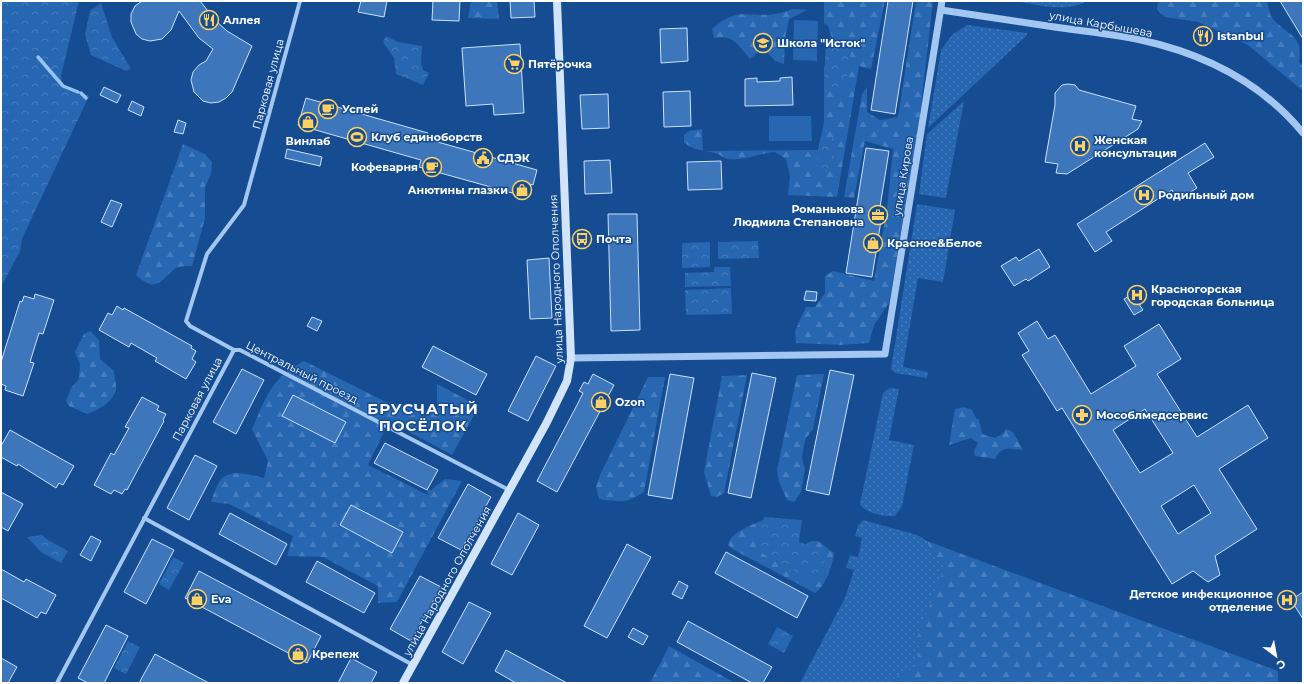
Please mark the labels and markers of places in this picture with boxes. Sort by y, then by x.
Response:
restaurant icon: Аллея [198,9,220,31]
place label: Аллея [223,13,260,27]
restaurant icon: Istanbul [1192,25,1214,47]
place label: Istanbul [1217,29,1264,43]
school or university icon: Школа "Исток" [752,32,774,54]
place label: Школа "Исток" [777,36,865,50]
supermarket icon: Пятёрочка [503,53,525,75]
place label: Пятёрочка [528,57,592,71]
cafe icon: Успей [317,98,339,120]
place label: Успей [342,102,378,116]
shop icon: Винлаб [297,111,319,133]
sports icon: Клуб единоборств [346,126,368,148]
place label: Клуб единоборств [371,130,483,144]
place label: Женская консультация [1094,133,1177,160]
place label: Винлаб [285,134,331,148]
hospital icon: Женская консультация [1069,135,1091,157]
public building icon: СДЭК [472,147,494,169]
place label: СДЭК [497,151,530,165]
cafe icon: Кофеварня [421,156,443,178]
place label: Кофеварня [351,160,418,174]
shop icon: Анютины глазки [511,179,533,201]
place label: Анютины глазки [408,183,508,197]
hospital icon: Родильный дом [1133,184,1155,206]
place label: Родильный дом [1158,188,1254,202]
place label: Романькова Людмила Степановна [733,202,864,229]
office icon: Романькова Людмила Степановна [867,204,889,226]
bus stop icon: Почта [571,228,593,250]
place label: Почта [596,232,632,246]
shop icon: Красное&Белое [862,232,884,254]
place label: Красное&Белое [887,236,982,250]
place label: Красногорская городская больница [1151,282,1275,309]
hospital icon: Красногорская городская больница [1126,284,1148,306]
shop icon: Ozon [590,391,612,413]
place label: Ozon [615,395,645,409]
pharmacy icon: Мособлмедсервис [1071,404,1093,426]
place label: Мособлмедсервис [1096,408,1209,422]
place label: Детское инфекционное отделение [1129,587,1273,614]
shop icon: Eva [186,588,208,610]
hospital icon: Детское инфекционное отделение [1276,589,1298,611]
place label: Eva [211,592,232,606]
shop icon: Крепеж [287,643,309,665]
place label: Крепеж [312,647,359,661]

